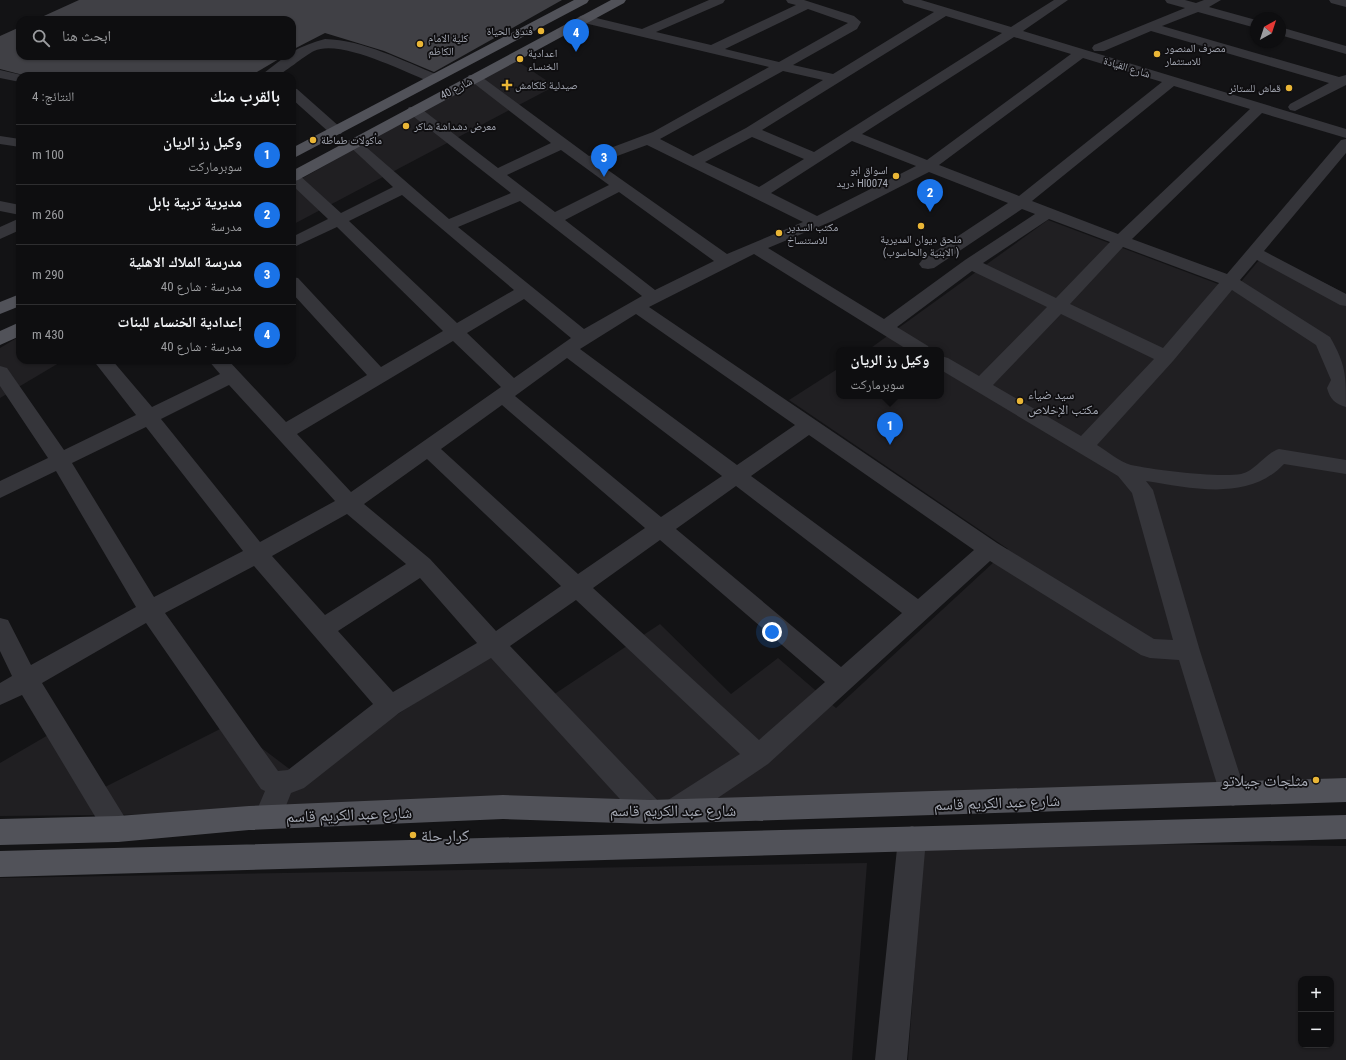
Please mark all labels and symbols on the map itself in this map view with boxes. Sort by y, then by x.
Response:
north arrow [1250,12,1286,48]
pin: 4 [563,19,589,52]
place label: فندق الحياة [487,25,533,38]
marker: فندق الحياة [536,26,546,36]
place label: كلية الامام الكاظم [428,32,469,59]
marker: كلية الامام الكاظم [415,39,425,49]
place label: مصرف المنصور للاستثمار [1164,42,1226,68]
place label: اعدادية الخنساء [528,47,558,73]
marker: مصرف المنصور للاستثمار [1152,49,1162,59]
marker: اعدادية الخنساء [515,54,525,64]
street label: شارع القيادة [1102,54,1152,81]
street label: شارع 40 [438,75,474,102]
place label: صيدلية كلكامش [515,79,578,92]
marker: صيدلية كلكامش [502,80,512,90]
place label: قماش للستائر [1228,82,1281,95]
marker: قماش للستائر [1284,83,1294,93]
place label: معرض دشداشة شاكر [413,120,496,133]
marker: معرض دشداشة شاكر [401,121,411,131]
place label: مأكولات طماطة [321,133,382,147]
marker: مأكولات طماطة [308,135,318,145]
pin: 3 [591,144,617,177]
place label: اسواق ابو دريد Hl0074 [837,164,889,190]
marker: اسواق ابو دريد Hl0074 [891,171,901,181]
pin: 2 [917,179,943,212]
place label: مكتب السدير للاستنساخ [786,221,838,247]
marker: ملحق ديوان المديرية (الابنية والحاسوب ) [916,221,926,231]
marker: مكتب السدير للاستنساخ [774,228,784,238]
place label: ملحق ديوان المديرية (الابنية والحاسوب ) [880,233,962,259]
place label: سيد ضياء مكتب الإخلاص [1028,387,1099,418]
marker: سيد ضياء مكتب الإخلاص [1015,396,1025,406]
pin: 1 [877,412,903,445]
your location [762,622,782,642]
place label: مثلجات جيلاتو [1222,771,1308,790]
marker: مثلجات جيلاتو [1311,775,1321,785]
street label: شارع عبد الكريم قاسم [933,791,1061,815]
street label: شارع عبد الكريم قاسم [610,801,736,821]
street label: شارع عبد الكريم قاسم [285,803,413,827]
place label: كرار حلة [421,826,469,845]
marker: كرار حلة [408,830,418,840]

